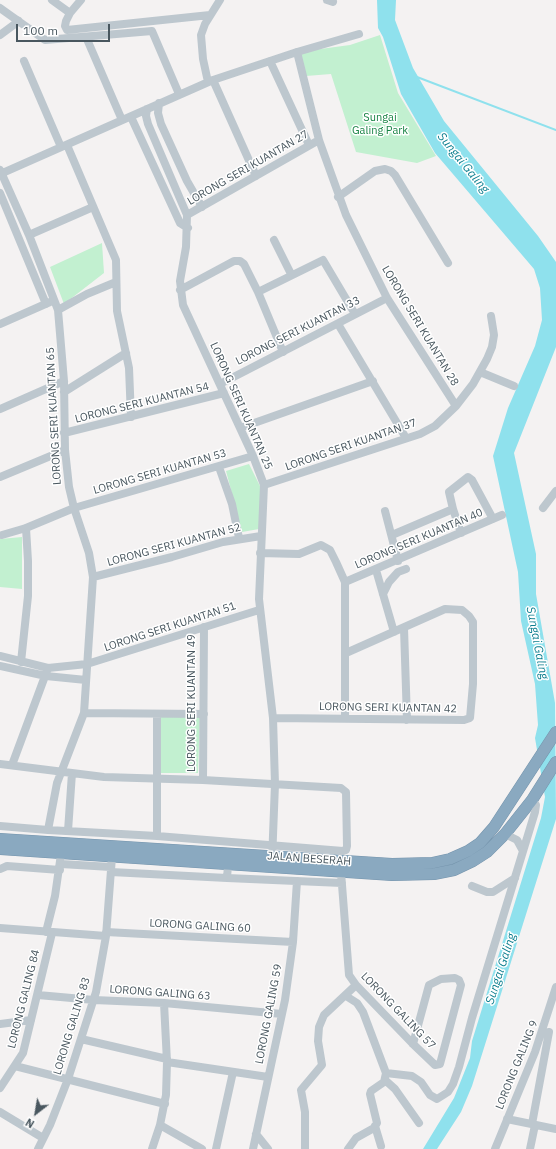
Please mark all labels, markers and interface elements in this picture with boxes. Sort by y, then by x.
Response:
scale bar [18,16,112,42]
text: 100 m [23,23,58,38]
park label: Sungai Galing Park [352,111,408,137]
street label: LORONG SERI KUANTAN 27 [185,128,311,208]
water label: Sungai Galing [434,130,492,196]
street label: LORONG SERI KUANTAN 28 [379,264,461,388]
street label: LORONG SERI KUANTAN 33 [234,294,362,368]
street label: LORONG SERI KUANTAN 25 [207,340,275,472]
street label: LORONG SERI KUANTAN 65 [44,347,64,485]
street label: LORONG SERI KUANTAN 54 [74,380,210,426]
street label: LORONG SERI KUANTAN 37 [284,416,418,474]
street label: LORONG SERI KUANTAN 53 [92,447,228,497]
street label: LORONG SERI KUANTAN 40 [353,506,485,572]
street label: LORONG SERI KUANTAN 52 [106,521,242,569]
street label: LORONG SERI KUANTAN 51 [102,599,238,655]
water label: Sungai Galing [523,605,551,681]
street label: LORONG SERI KUANTAN 49 [185,634,199,772]
street label: LORONG SERI KUANTAN 42 [319,700,457,716]
street label: JALAN BESERAH [267,849,351,869]
street label: LORONG GALING 60 [149,917,251,935]
water label: Sungai Galing [483,932,519,1006]
street label: LORONG GALING 84 [5,948,43,1050]
street label: LORONG GALING 59 [253,963,285,1065]
street label: LORONG GALING 57 [358,970,438,1052]
street label: LORONG GALING 83 [51,976,93,1076]
street label: LORONG GALING 63 [109,983,211,1003]
street label: LORONG GALING 9 [493,1019,541,1111]
north arrow [16,1093,56,1133]
text: N [23,1115,37,1131]

